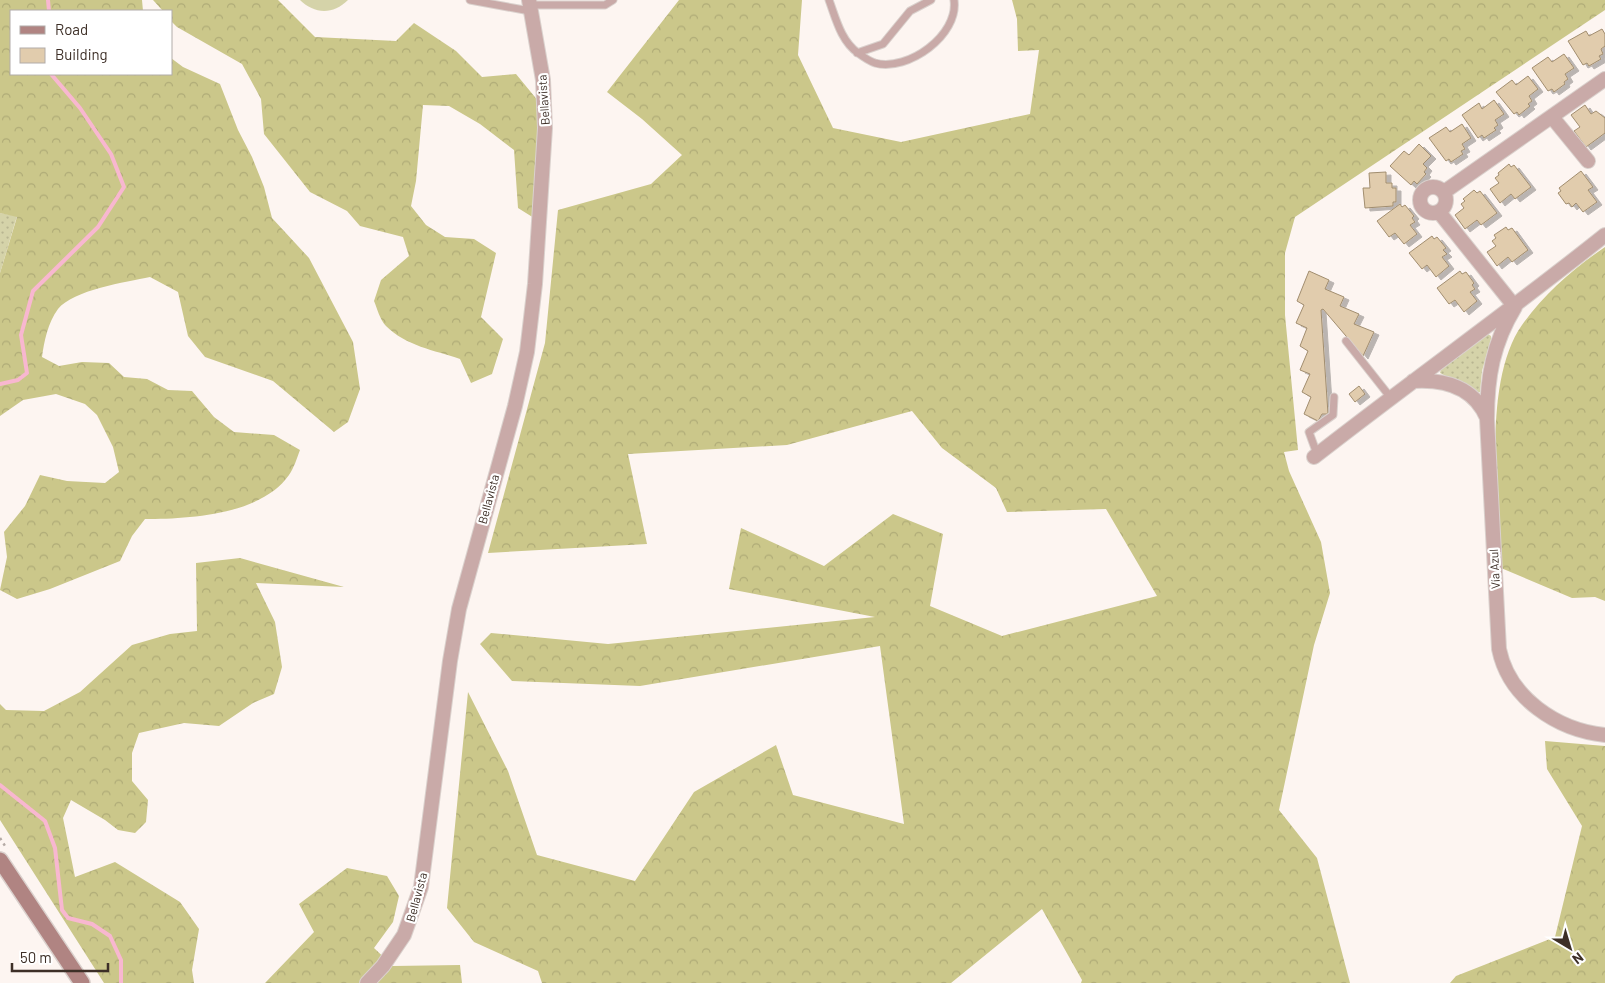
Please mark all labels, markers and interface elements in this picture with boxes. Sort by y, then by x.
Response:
legend [10,10,172,75]
text: Road [55,20,88,38]
text: Building [55,45,108,63]
street label: Bellavista [534,74,552,126]
street label: Bellavista [475,473,501,525]
street label: Vía Azul [1486,549,1502,589]
street label: Bellavista [403,871,429,923]
north arrow [1545,923,1595,973]
scale bar [12,940,109,972]
text: 50 m [20,948,52,966]
text: N [1569,949,1587,968]

